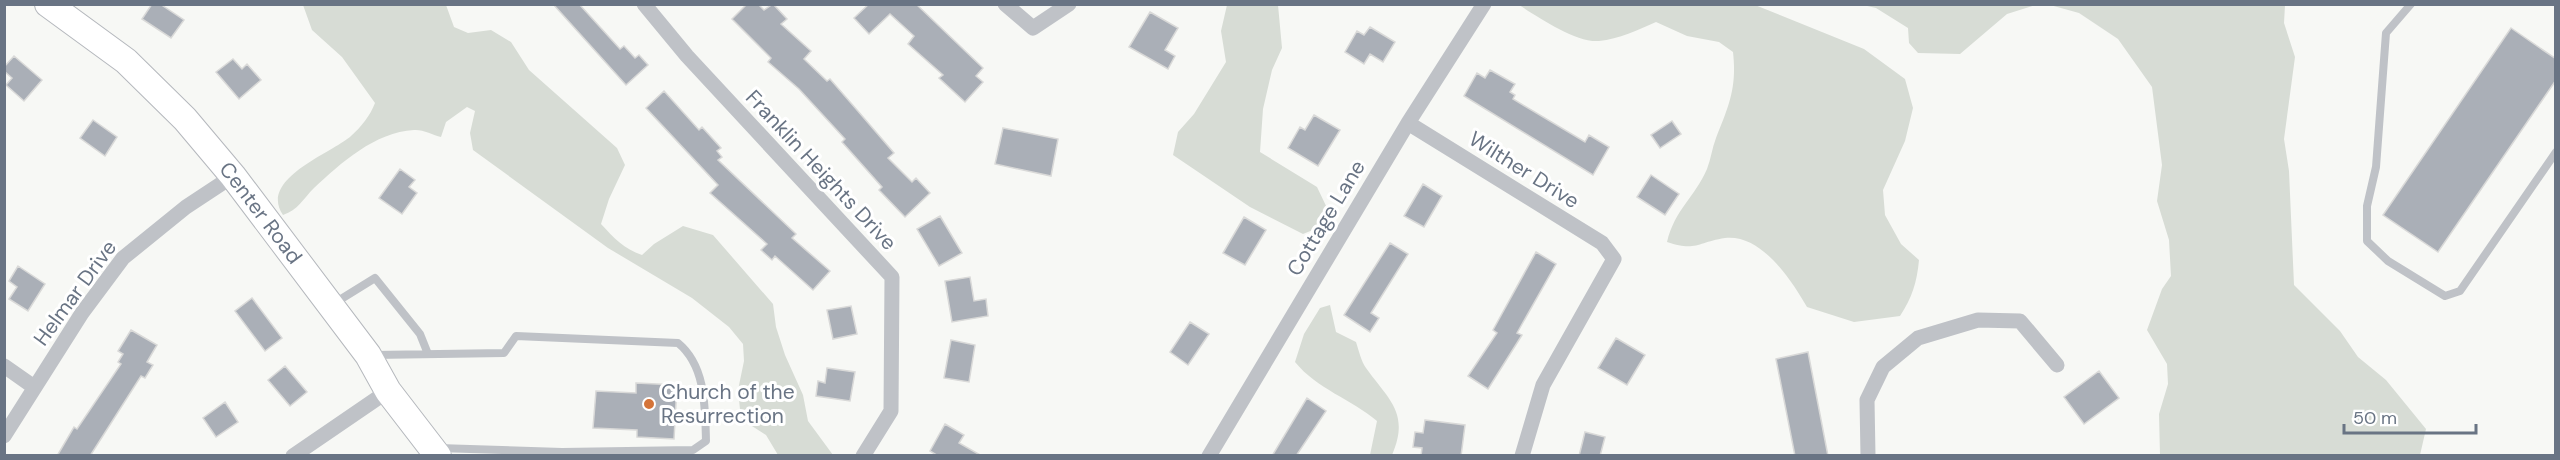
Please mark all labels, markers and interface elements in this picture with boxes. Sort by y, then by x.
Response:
street label: Franklin Heights Drive [739,84,903,256]
street label: Wilther Drive [1463,125,1585,215]
street label: Cottage Lane [1280,155,1372,281]
street label: Center Road [213,156,308,270]
street label: Helmar Drive [27,235,123,351]
place label: Church of the Resurrection [661,378,795,430]
marker: Church of the Resurrection [642,397,656,411]
scale bar [2344,397,2476,435]
text: 50 m [2353,406,2397,430]

